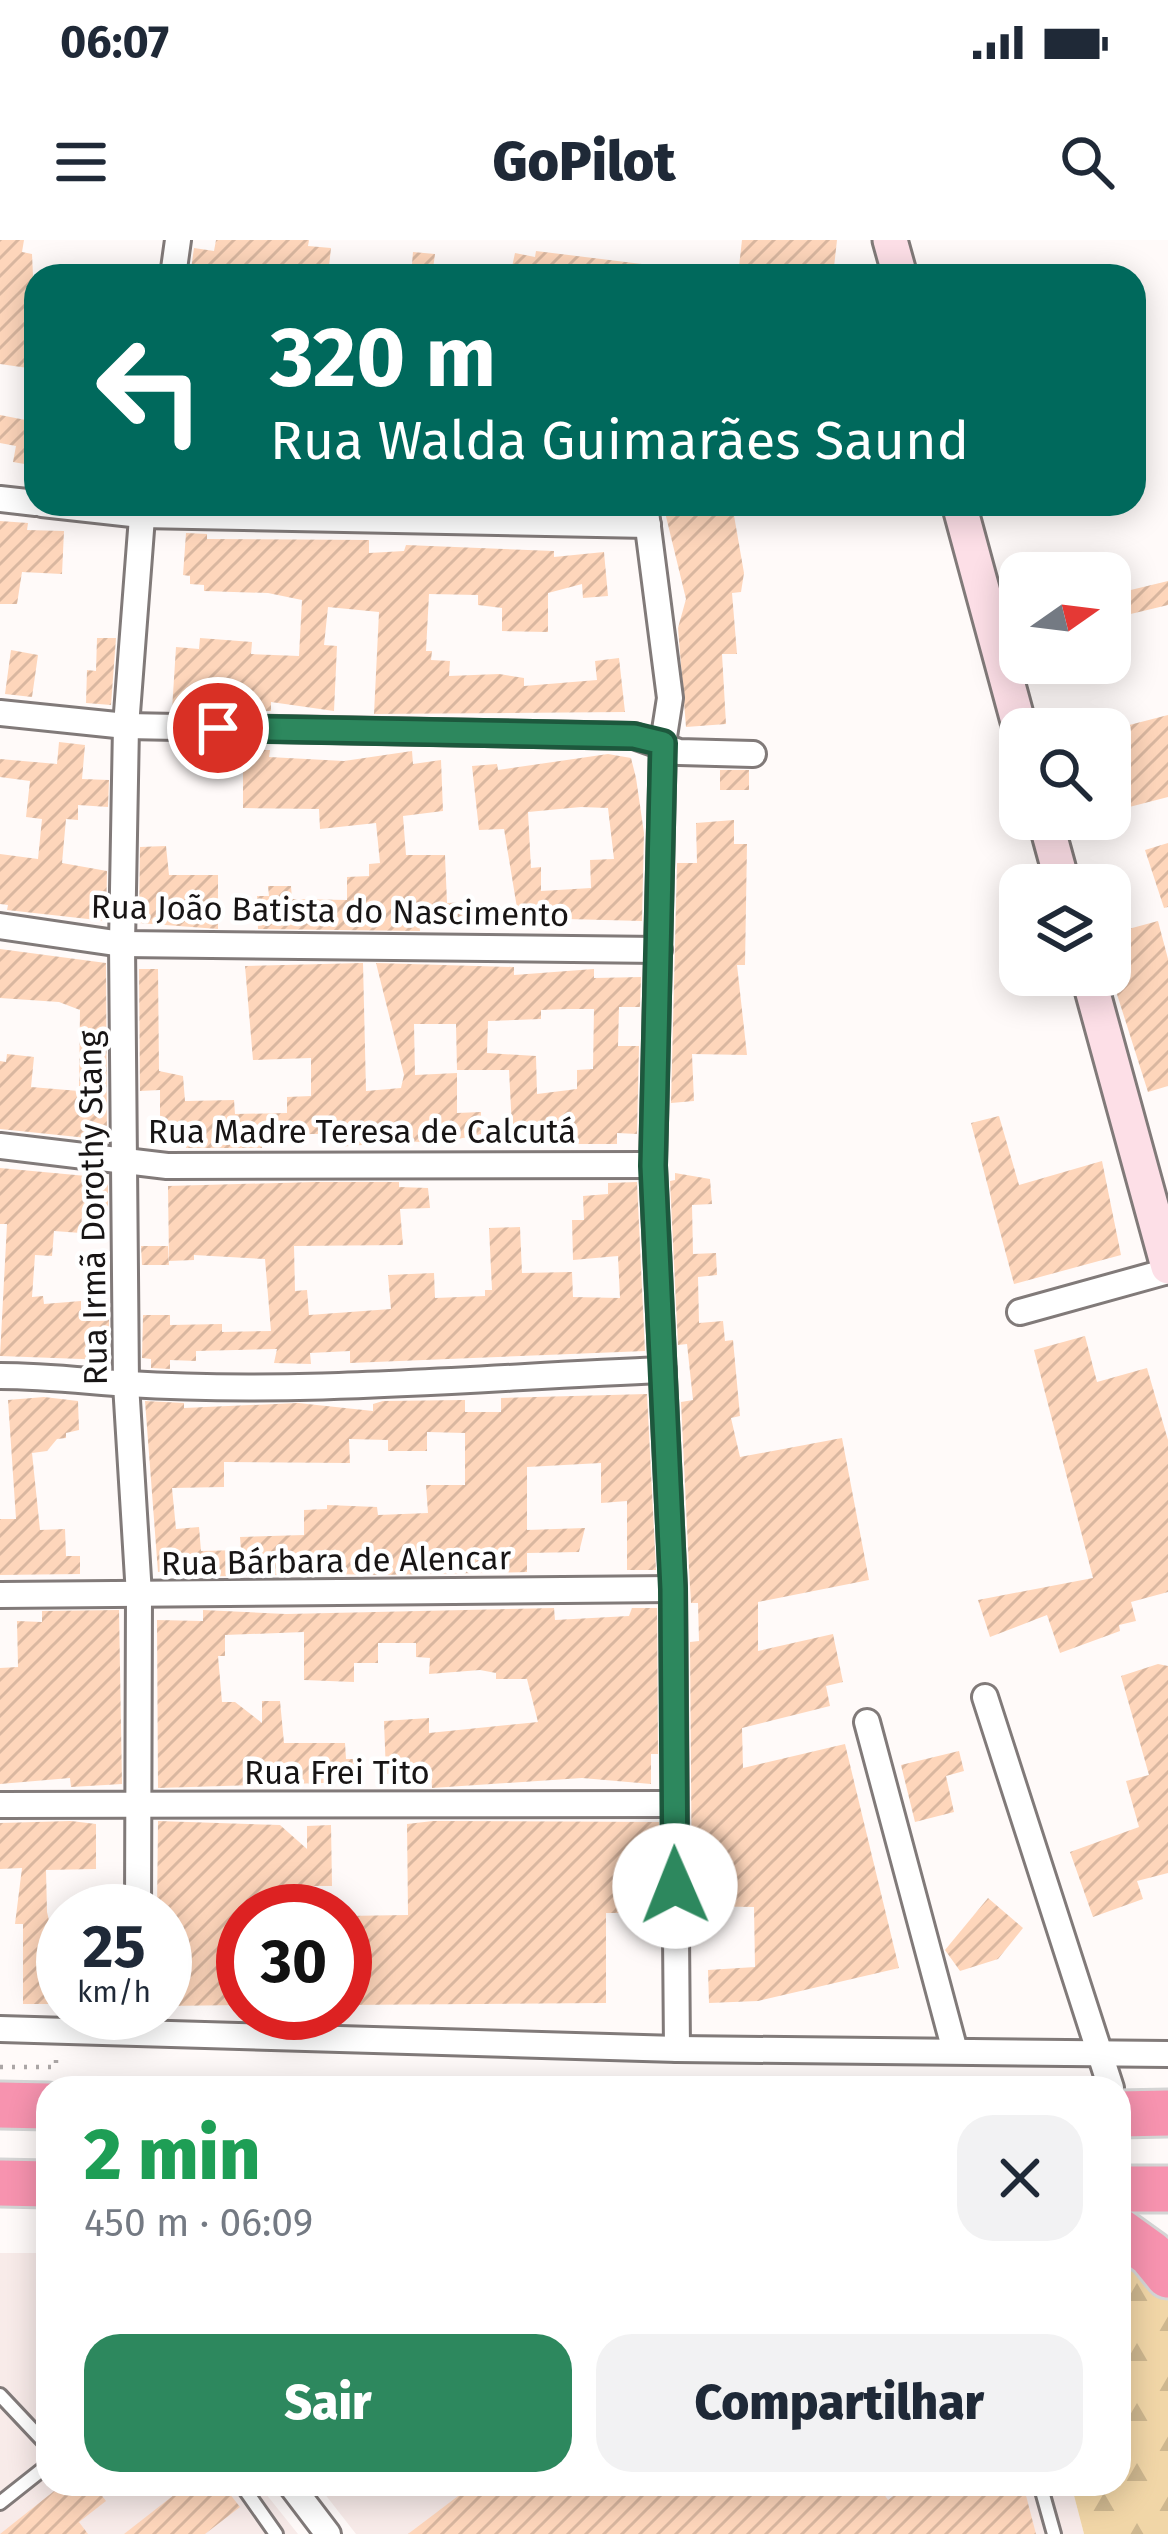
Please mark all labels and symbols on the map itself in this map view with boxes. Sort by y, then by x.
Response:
north arrow [999,552,1131,684]
pin [167,677,269,779]
street label: Rua João Batista do Nascimento [90,887,570,935]
street label: Rua Irmã Dorothy Stang [70,1029,116,1386]
street label: Rua Madre Teresa de Calcutá [148,1112,576,1152]
street label: Rua Bárbara de Alencar [160,1538,512,1584]
street label: Rua Frei Tito [244,1753,430,1793]
position arrow [612,1823,738,1949]
speed limit sign: 30 [216,1884,372,2040]

